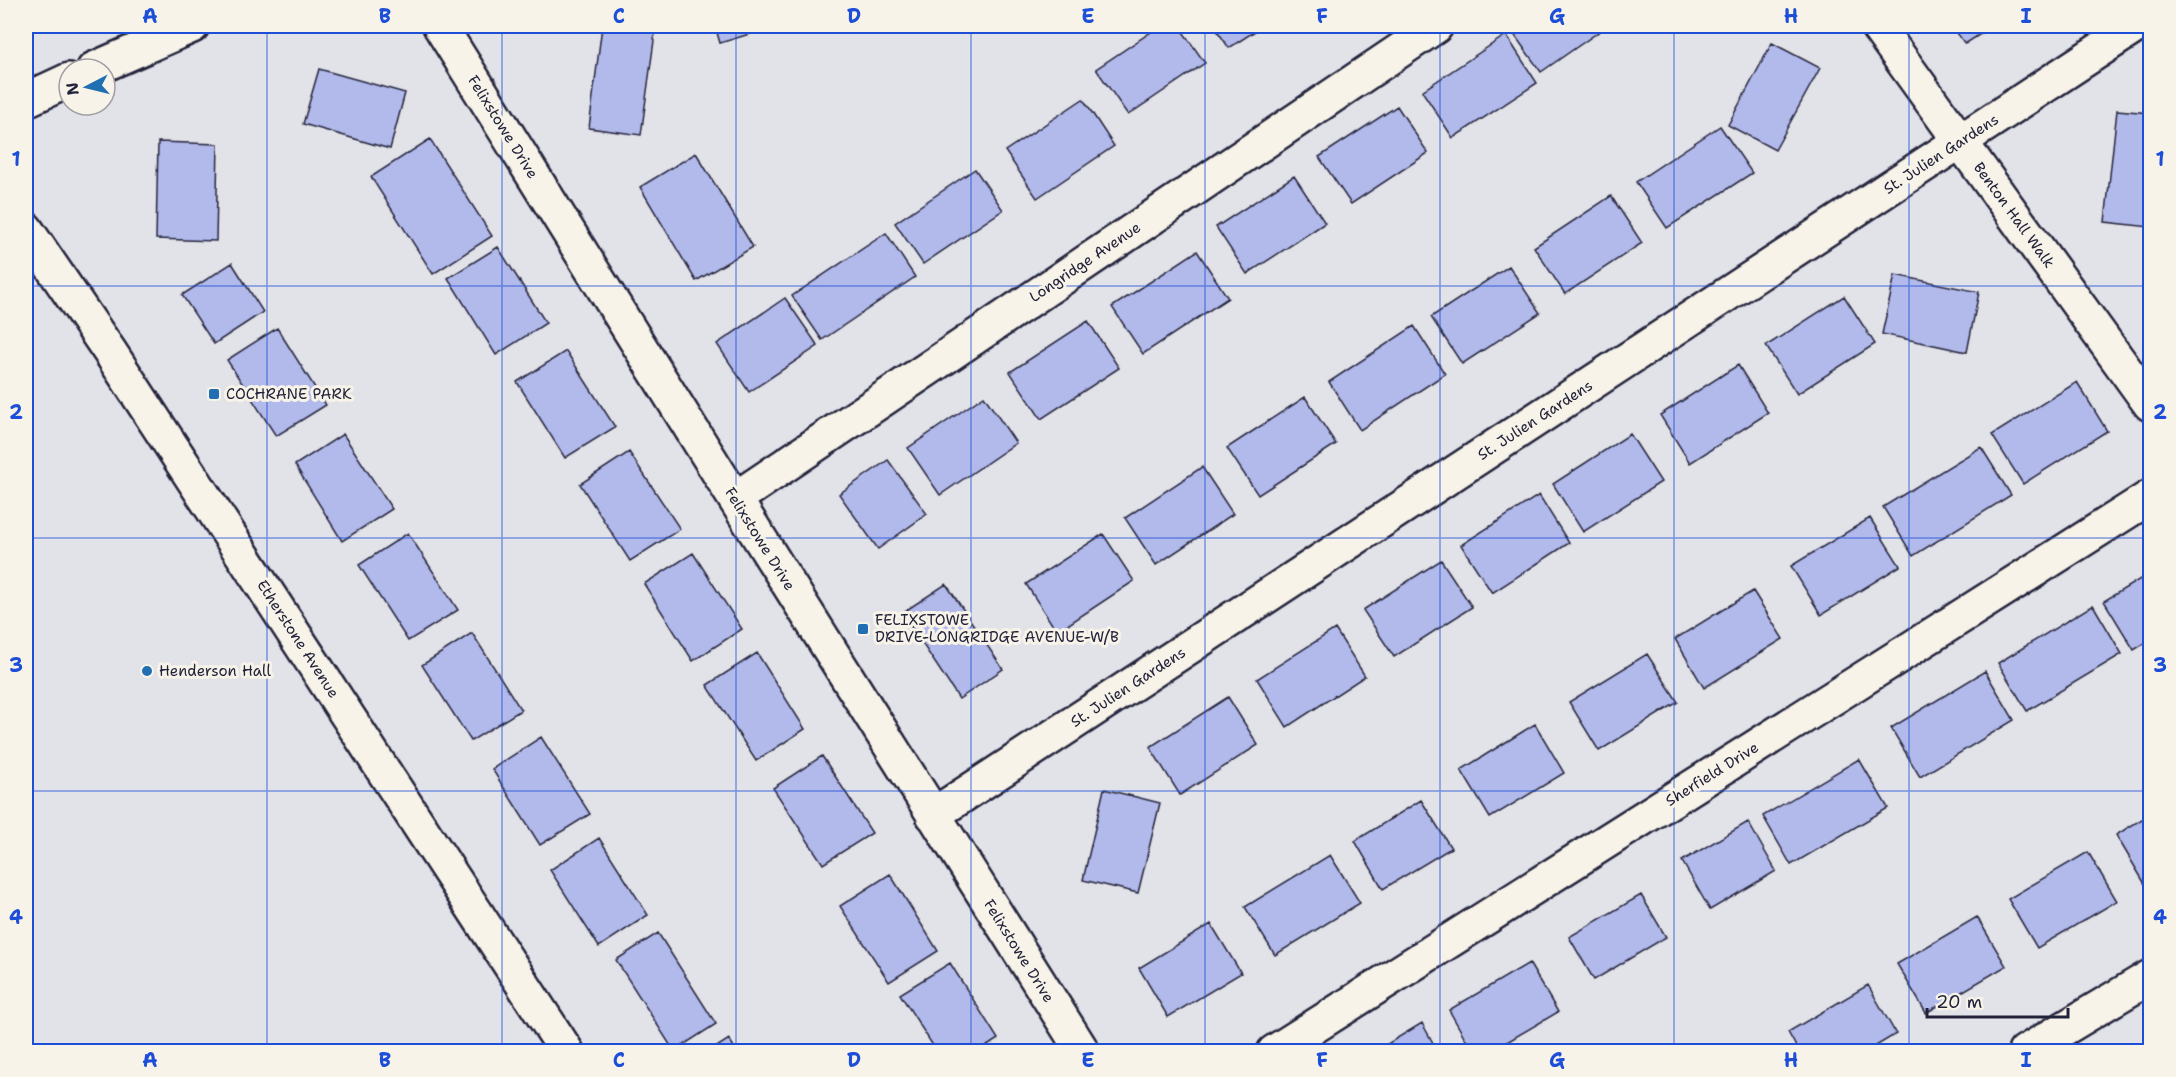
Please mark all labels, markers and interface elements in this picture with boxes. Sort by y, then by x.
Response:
text: A [142,3,158,29]
text: B [379,3,391,29]
text: C [613,3,625,29]
text: D [847,3,861,29]
text: E [1081,3,1095,29]
text: F [1316,3,1328,29]
text: G [1549,3,1565,29]
text: H [1784,3,1798,29]
text: I [2020,3,2032,29]
north arrow [57,57,117,117]
street label: Felixstowe Drive [463,72,543,182]
text: N [61,81,84,96]
street label: St. Julien Gardens [1880,109,2002,199]
text: 1 [11,146,21,172]
text: 1 [2155,146,2165,172]
street label: Benton Hall Walk [1969,158,2059,272]
street label: Longridge Avenue [1025,217,1145,307]
street label: St. Julien Gardens [1474,375,1596,465]
place label: COCHRANE PARK [226,384,352,404]
marker: COCHRANE PARK [207,387,221,401]
text: 2 [9,399,23,425]
text: 2 [2153,399,2167,425]
street label: Felixstowe Drive [720,484,800,594]
street label: Etherstone Avenue [252,576,344,702]
place label: FELIXSTOWE DRIVE-LONGRIDGE AVENUE-W/B [875,610,1119,647]
marker: FELIXSTOWE DRIVE-LONGRIDGE AVENUE-W/B [856,622,870,636]
street label: St. Julien Gardens [1067,642,1189,732]
text: 3 [9,652,23,678]
text: 3 [2153,652,2167,678]
place label: Henderson Hall [159,661,271,681]
marker: Henderson Hall [140,664,154,678]
street label: Sherfield Drive [1662,737,1762,811]
street label: Felixstowe Drive [979,896,1059,1006]
text: 4 [9,904,23,930]
text: 4 [2153,904,2167,930]
scale bar [1927,981,2068,1019]
text: 20 m [1936,990,1982,1014]
text: A [142,1047,158,1073]
text: B [379,1047,391,1073]
text: C [613,1047,625,1073]
text: D [847,1047,861,1073]
text: E [1081,1047,1095,1073]
text: F [1316,1047,1328,1073]
text: G [1549,1047,1565,1073]
text: H [1784,1047,1798,1073]
text: I [2020,1047,2032,1073]

